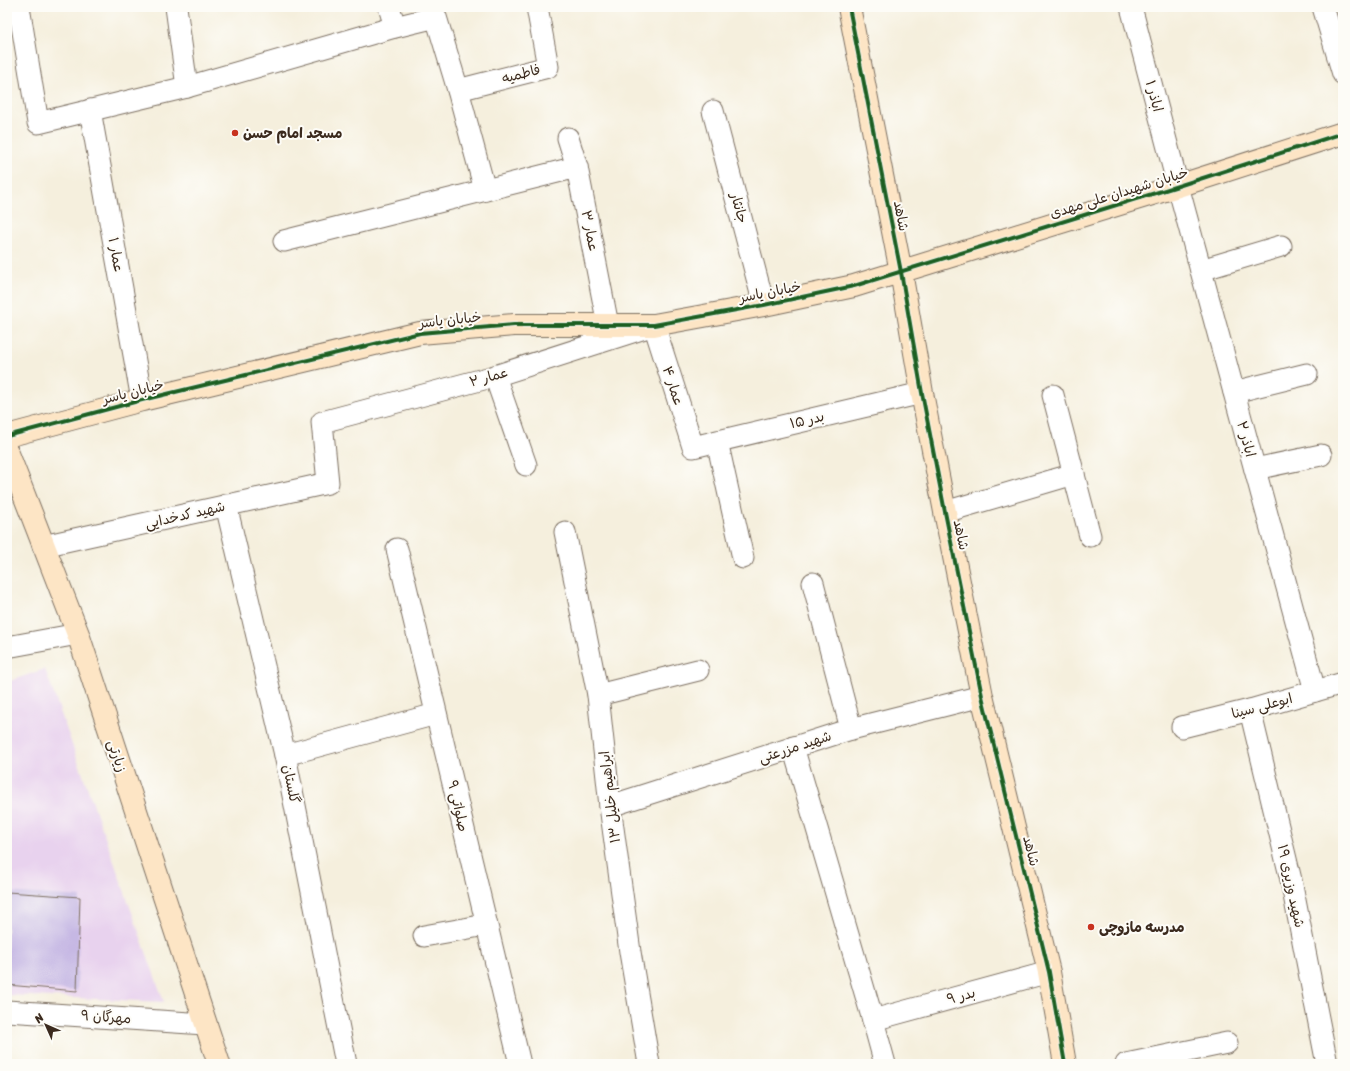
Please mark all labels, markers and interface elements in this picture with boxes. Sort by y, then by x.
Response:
street label: فاطمیه [499,57,543,91]
street label: اباذر ۱ [1138,77,1170,115]
place label: مسجد امام حسن [243,121,342,146]
marker: مسجد امام حسن [230,128,240,138]
street label: خیابان شهیدان علی مهدی [1047,160,1191,226]
street label: جانثار [723,189,755,226]
street label: شاهد [886,199,916,233]
street label: عمار ۳ [574,208,606,254]
street label: عمار ۱ [101,235,131,275]
street label: خیابان یاسر [736,274,803,310]
street label: خیابان یاسر [416,304,483,336]
street label: عمار ۲ [466,359,512,395]
street label: عمار ۴ [655,363,691,409]
street label: خیابان یاسر [99,372,166,412]
street label: بدر ۱۵ [787,404,827,436]
street label: اباذر ۲ [1229,418,1263,460]
street label: شهید کدخدایی [142,494,228,536]
street label: شاهد [946,517,976,553]
street label: ابوعلی سینا [1229,686,1295,726]
street label: شهید مزرعتی [755,723,835,771]
street label: زیارتی [100,736,134,776]
street label: ابراهیم خلیل ۱۳ [592,749,628,845]
street label: گلستان [275,762,307,806]
street label: صلواتی ۹ [440,778,476,834]
street label: شاهد [1015,833,1047,869]
street label: شهید وزیری ۱۹ [1270,842,1312,930]
place label: مدرسه مازوچی [1099,915,1185,940]
marker: مدرسه مازوچی [1086,922,1096,932]
street label: بدر ۹ [944,980,978,1012]
street label: مهرگان ۹ [80,1003,132,1031]
north arrow [26,1005,66,1045]
text: N [29,1009,49,1028]

